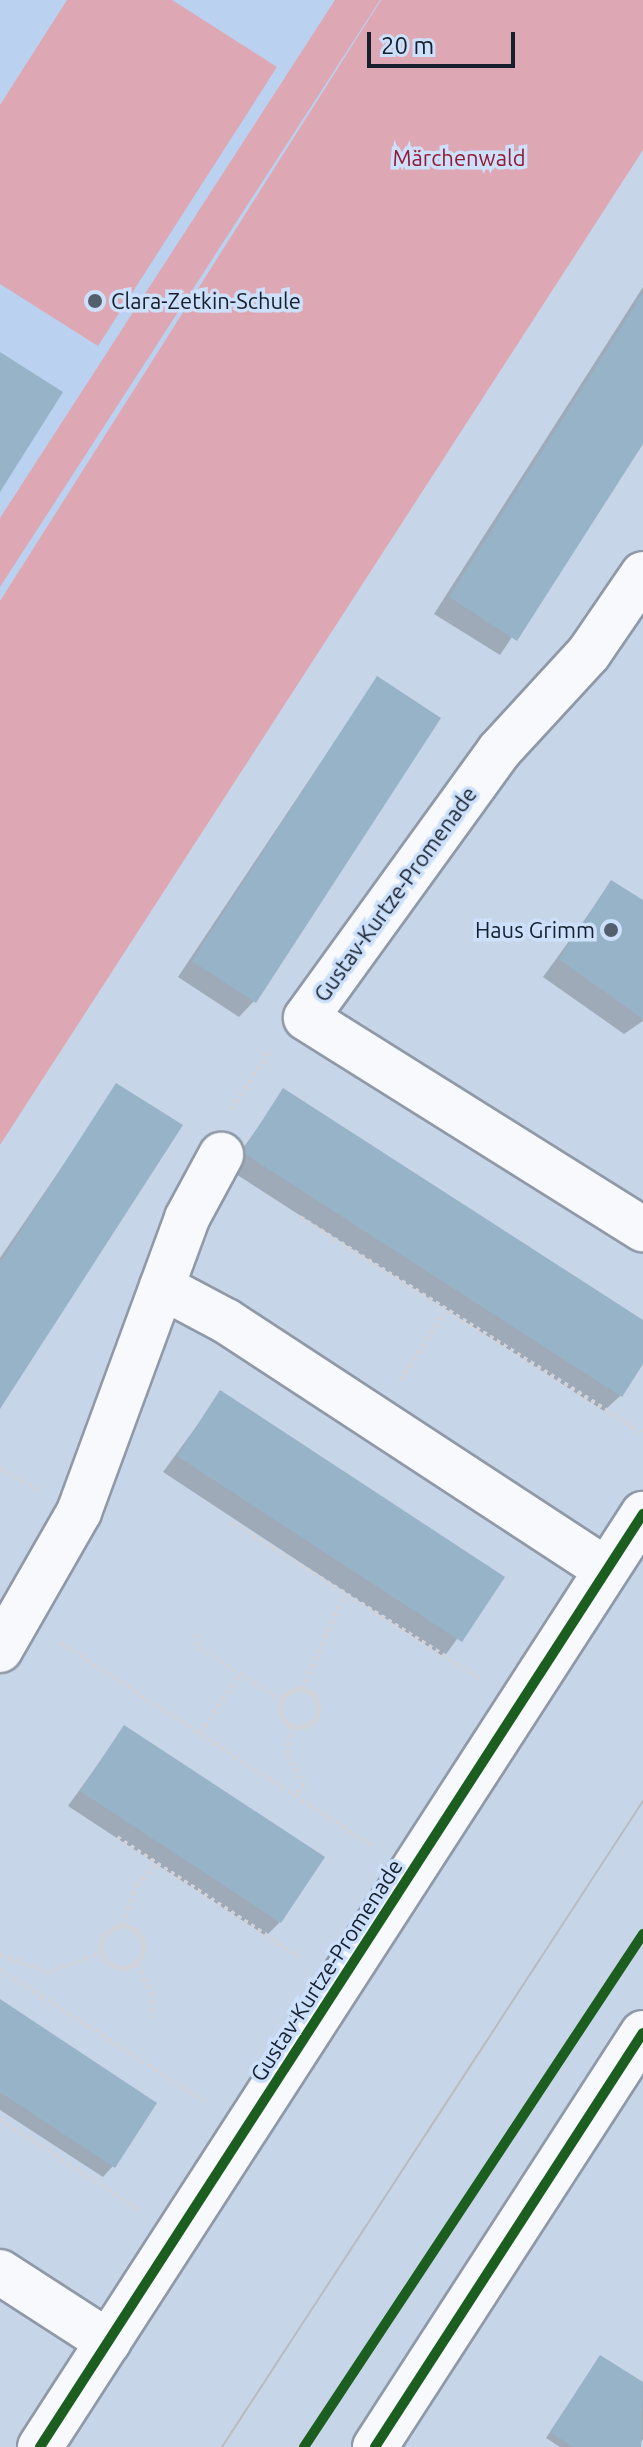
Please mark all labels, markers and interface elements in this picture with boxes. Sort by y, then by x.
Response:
scale bar [371,16,519,66]
text: 20 m [381,32,434,59]
park label: Märchenwald [392,145,526,171]
place label: Clara-Zetkin-Schule [111,288,301,314]
marker: Clara-Zetkin-Schule [86,292,104,310]
street label: Gustav-Kurtze-Promenade [308,781,482,1007]
place label: Haus Grimm [475,917,595,943]
marker: Haus Grimm [602,921,620,939]
street label: Gustav-Kurtze-Promenade [244,1854,408,2086]

